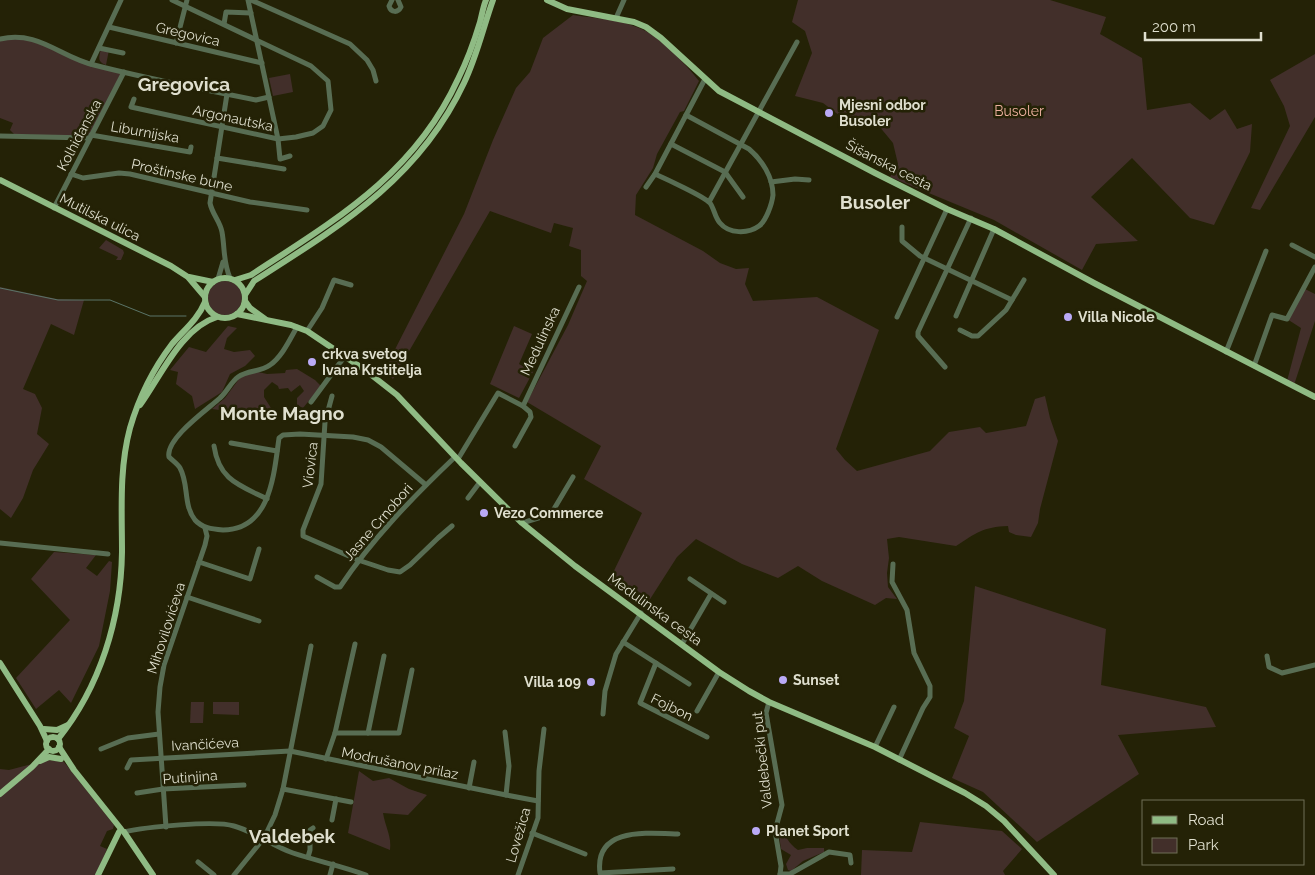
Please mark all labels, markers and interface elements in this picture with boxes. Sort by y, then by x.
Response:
scale bar [1145,10,1261,42]
text: 200 m [1152,18,1196,36]
street label: Gregovica [154,19,222,49]
district label: Gregovica [138,73,230,95]
street label: Kolhiđanska [54,97,104,173]
place label: Mjesni odbor Busoler [839,97,926,129]
street label: Argonautska [191,102,275,134]
park label: Busoler [994,103,1044,119]
marker: Mjesni odbor Busoler [823,107,835,119]
street label: Liburnijska [110,118,180,146]
street label: Šišanska cesta [843,135,936,194]
street label: Proštinske bune [130,156,234,194]
street label: Mutilska ulica [57,190,143,244]
district label: Busoler [840,191,911,213]
street label: Medulinska [517,304,563,378]
place label: Villa Nicole [1078,309,1155,325]
marker: Villa Nicole [1062,311,1074,323]
place label: crkva svetog Ivana Krstitelja [322,346,422,378]
marker: crkva svetog Ivana Krstitelja [306,356,318,368]
district label: Monte Magno [220,402,344,424]
street label: Viovica [299,441,321,489]
street label: Jasne Crnobori [340,480,416,564]
place label: Vezo Commerce [494,505,604,521]
marker: Vezo Commerce [478,507,490,519]
street label: Medulinska cesta [605,569,705,649]
street label: Mihovilovićeva [144,580,188,676]
place label: Sunset [793,672,840,688]
place label: Villa 109 [524,674,581,690]
marker: Sunset [777,674,789,686]
marker: Villa 109 [585,676,597,688]
street label: Fojbon [649,690,695,724]
street label: Valdebečki put [749,710,775,809]
street label: Ivančićeva [171,734,239,754]
street label: Modrušanov prilaz [340,744,460,782]
street label: Putinjina [162,767,218,787]
legend [1142,800,1305,865]
street label: Lovežica [502,806,534,864]
text: Road [1188,811,1224,829]
place label: Planet Sport [766,823,850,839]
district label: Valdebek [249,825,336,847]
marker: Planet Sport [750,825,762,837]
text: Park [1188,836,1219,854]

